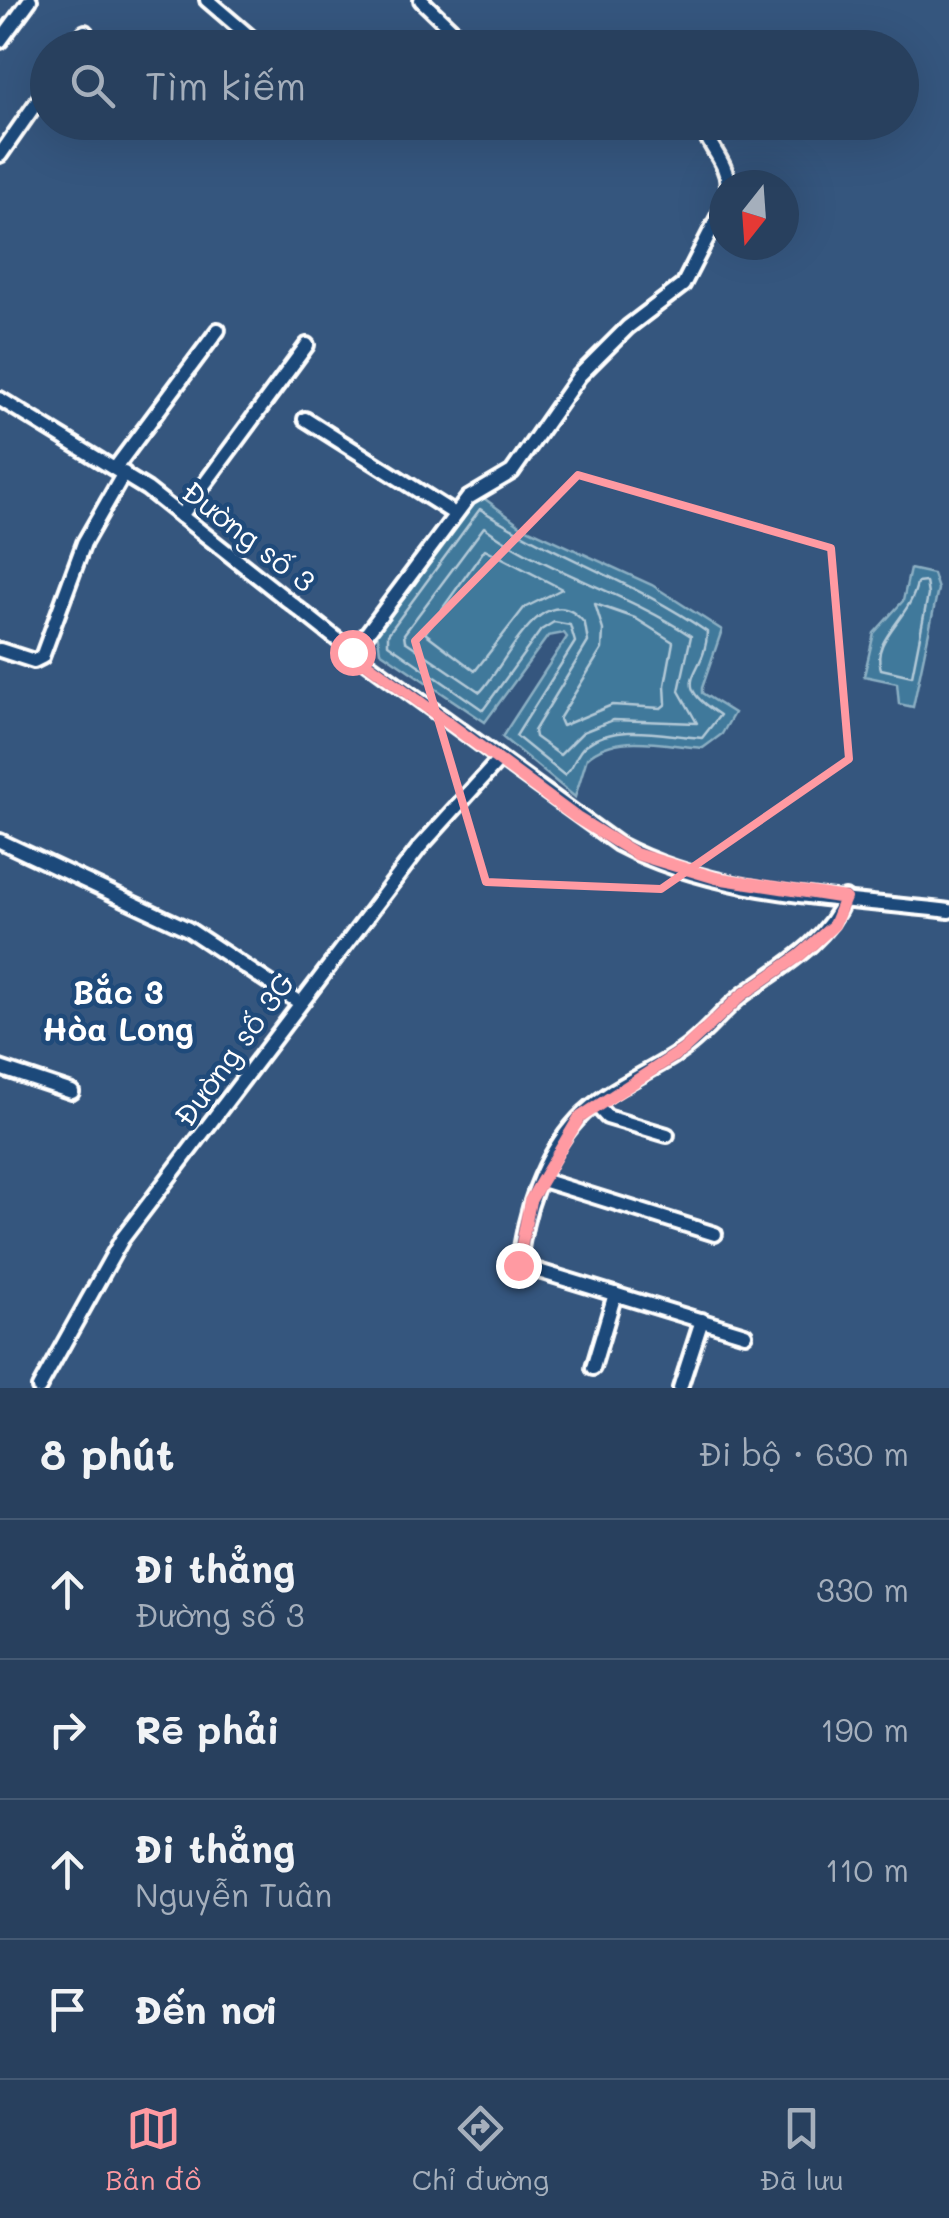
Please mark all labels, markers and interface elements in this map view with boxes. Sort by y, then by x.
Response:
search box [30,30,919,140]
icon: search [65,58,120,113]
text: Tìm kiếm [145,60,306,110]
north arrow [709,170,799,260]
street label: Đường số 3 [174,471,324,600]
route start [330,630,376,676]
street label: Đường số 3G [164,964,303,1134]
district label: Bắc 3 Hòa Long [42,970,194,1049]
route end [496,1243,542,1289]
text: 8 phút [40,1426,175,1481]
text: Đi bộ · 630 m [699,1432,909,1474]
text: Đi thẳng [135,1543,295,1593]
icon: ahead [40,1562,95,1617]
text: 330 m [816,1568,909,1610]
text: Đường số 3 [135,1593,305,1635]
icon: right [40,1702,95,1757]
text: Rẽ phải [135,1704,280,1754]
text: 190 m [820,1708,909,1750]
text: Đi thẳng [135,1823,295,1873]
icon: ahead [40,1842,95,1897]
text: 110 m [825,1848,909,1890]
text: Nguyễn Tuân [135,1873,332,1915]
icon: arrive [40,1982,95,2037]
text: Đến nơi [135,1984,278,2034]
tab: Bản đồ [105,2101,201,2197]
tab: Chỉ đường [412,2101,549,2197]
tab: Đã lưu [760,2101,844,2197]

